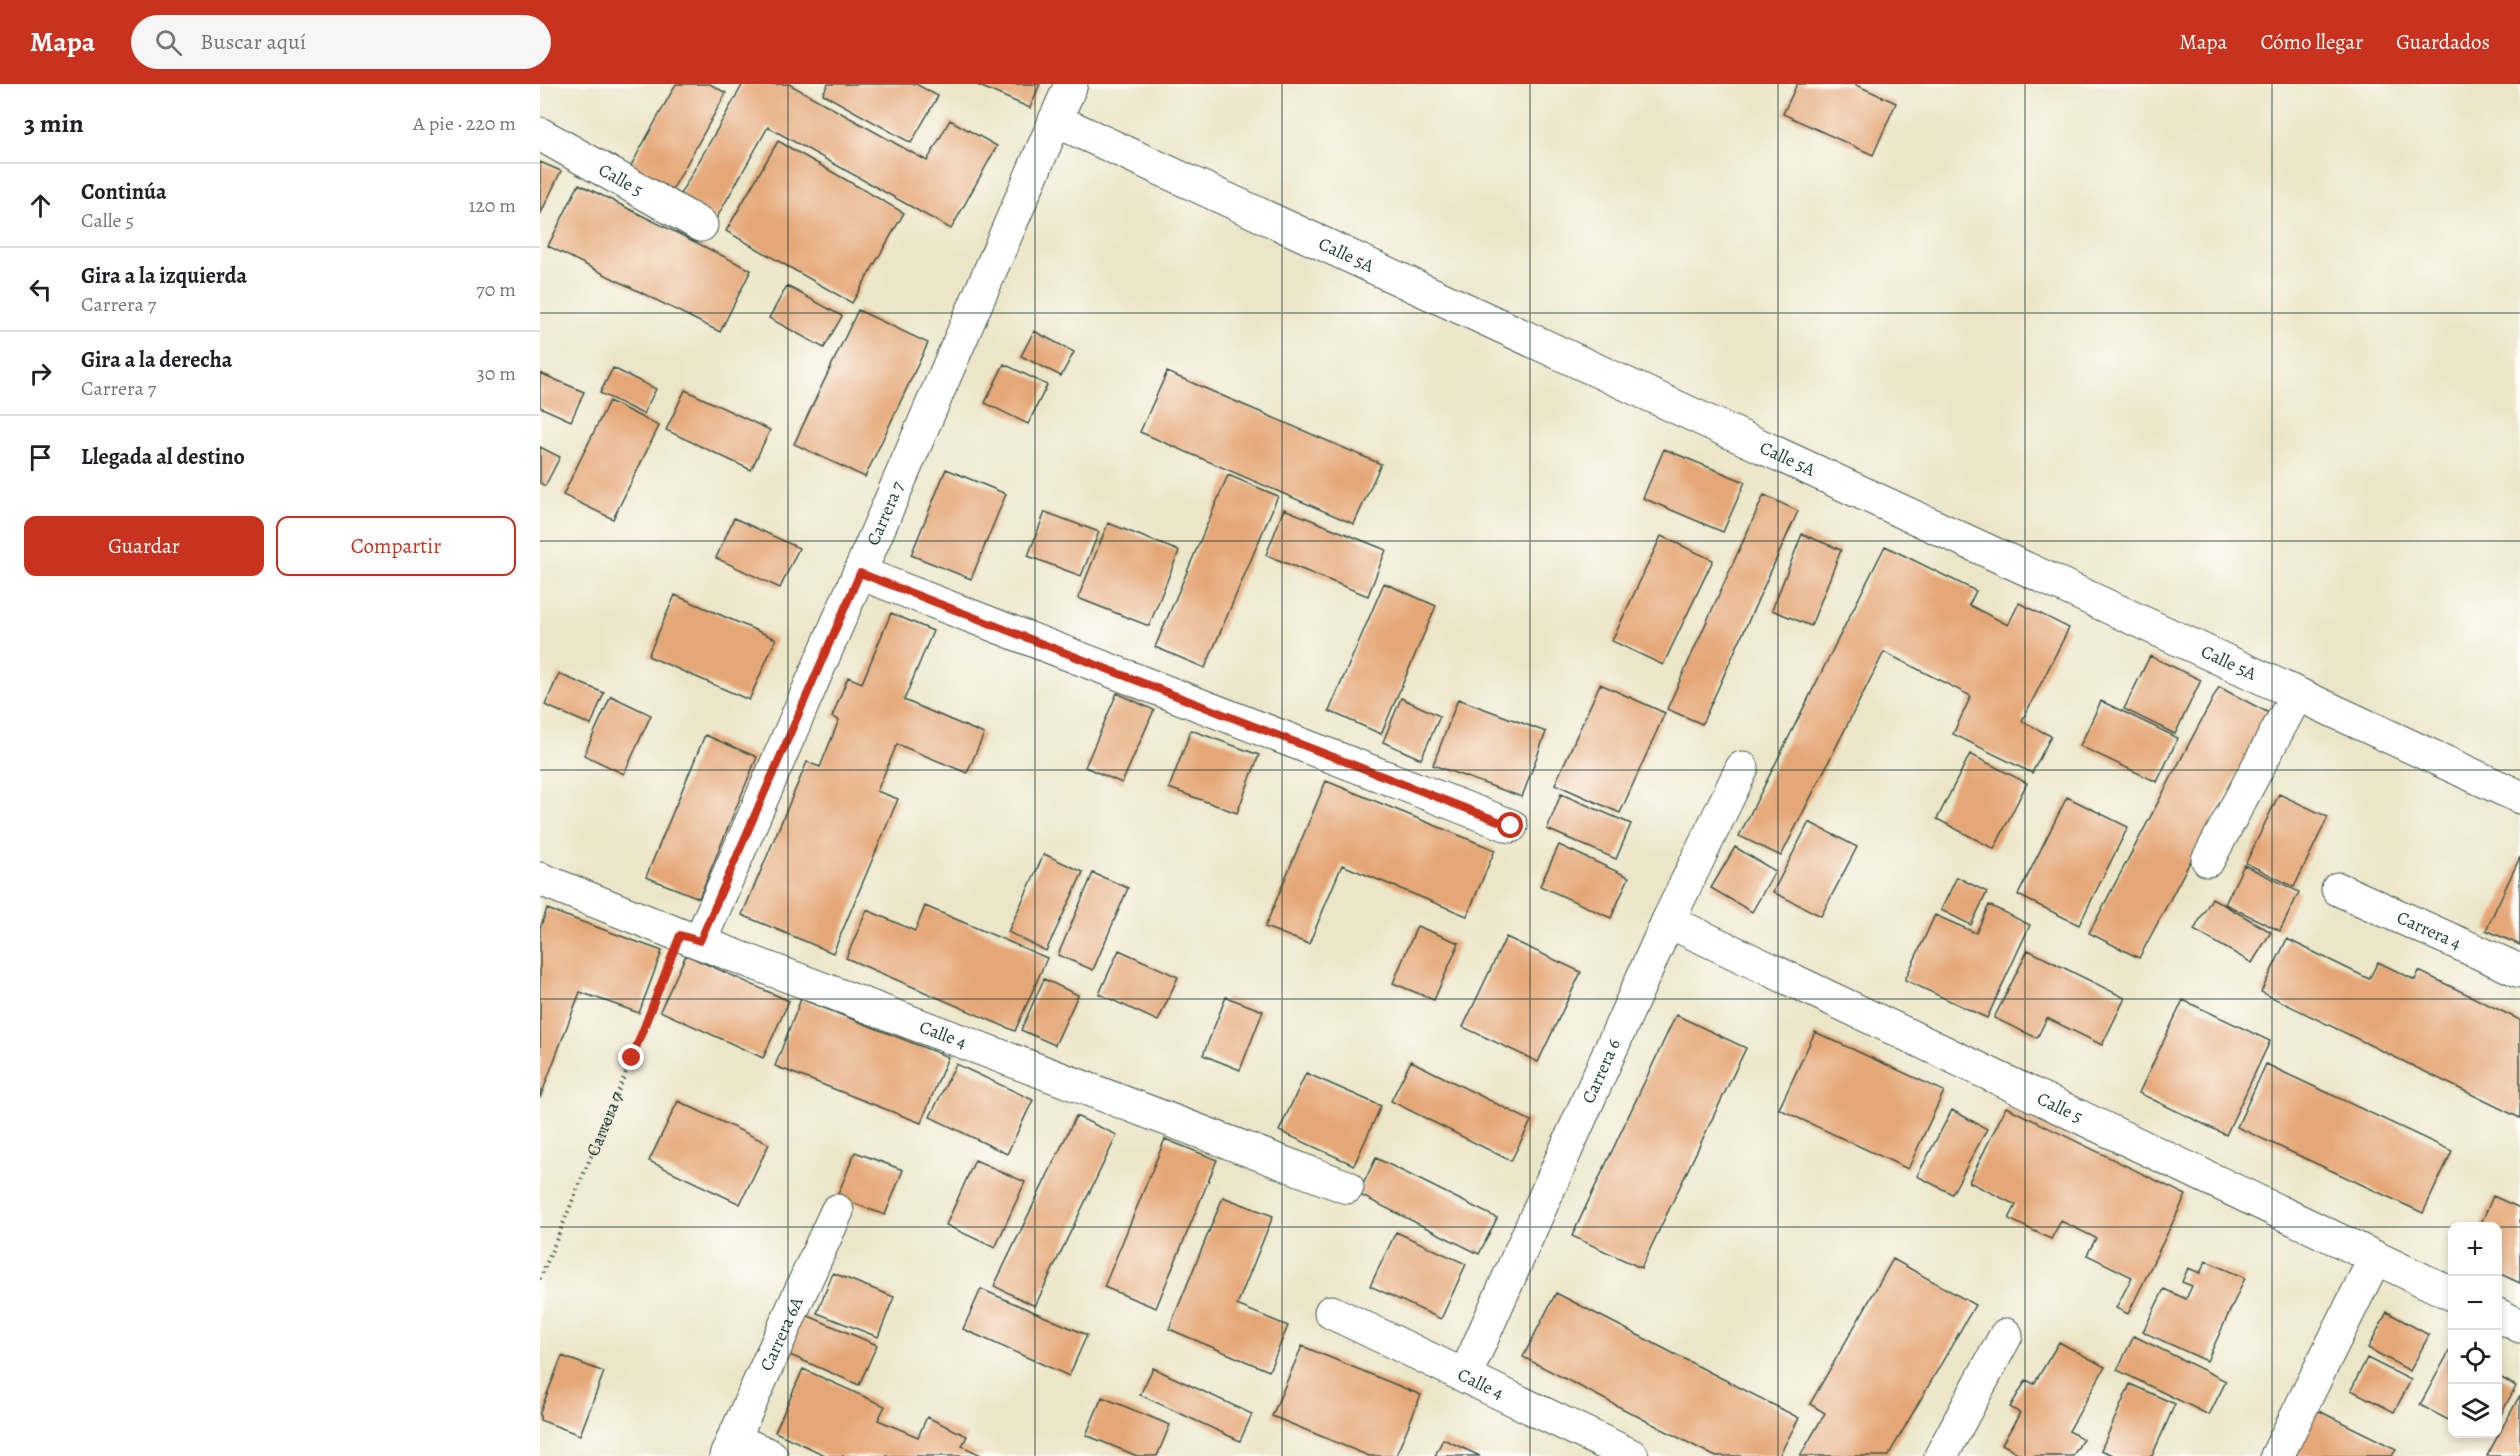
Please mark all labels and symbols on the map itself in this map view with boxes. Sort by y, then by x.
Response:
street label: Calle 5 [594,158,648,202]
street label: Calle 5A [1315,232,1378,278]
street label: Calle 5A [1756,435,1820,482]
street label: Carrera 7 [861,477,910,549]
street label: Calle 5A [2197,639,2261,686]
route start [1497,812,1523,838]
street label: Carrera 4 [2393,905,2465,955]
street label: Calle 4 [916,1015,970,1054]
street label: Carrera 6 [1576,1035,1626,1107]
route end [618,1044,644,1070]
street label: Calle 5 [2033,1086,2087,1129]
street label: Carrera 7 [580,1088,629,1160]
street label: Carrera 6A [754,1293,809,1375]
street label: Calle 4 [1454,1362,1508,1405]

